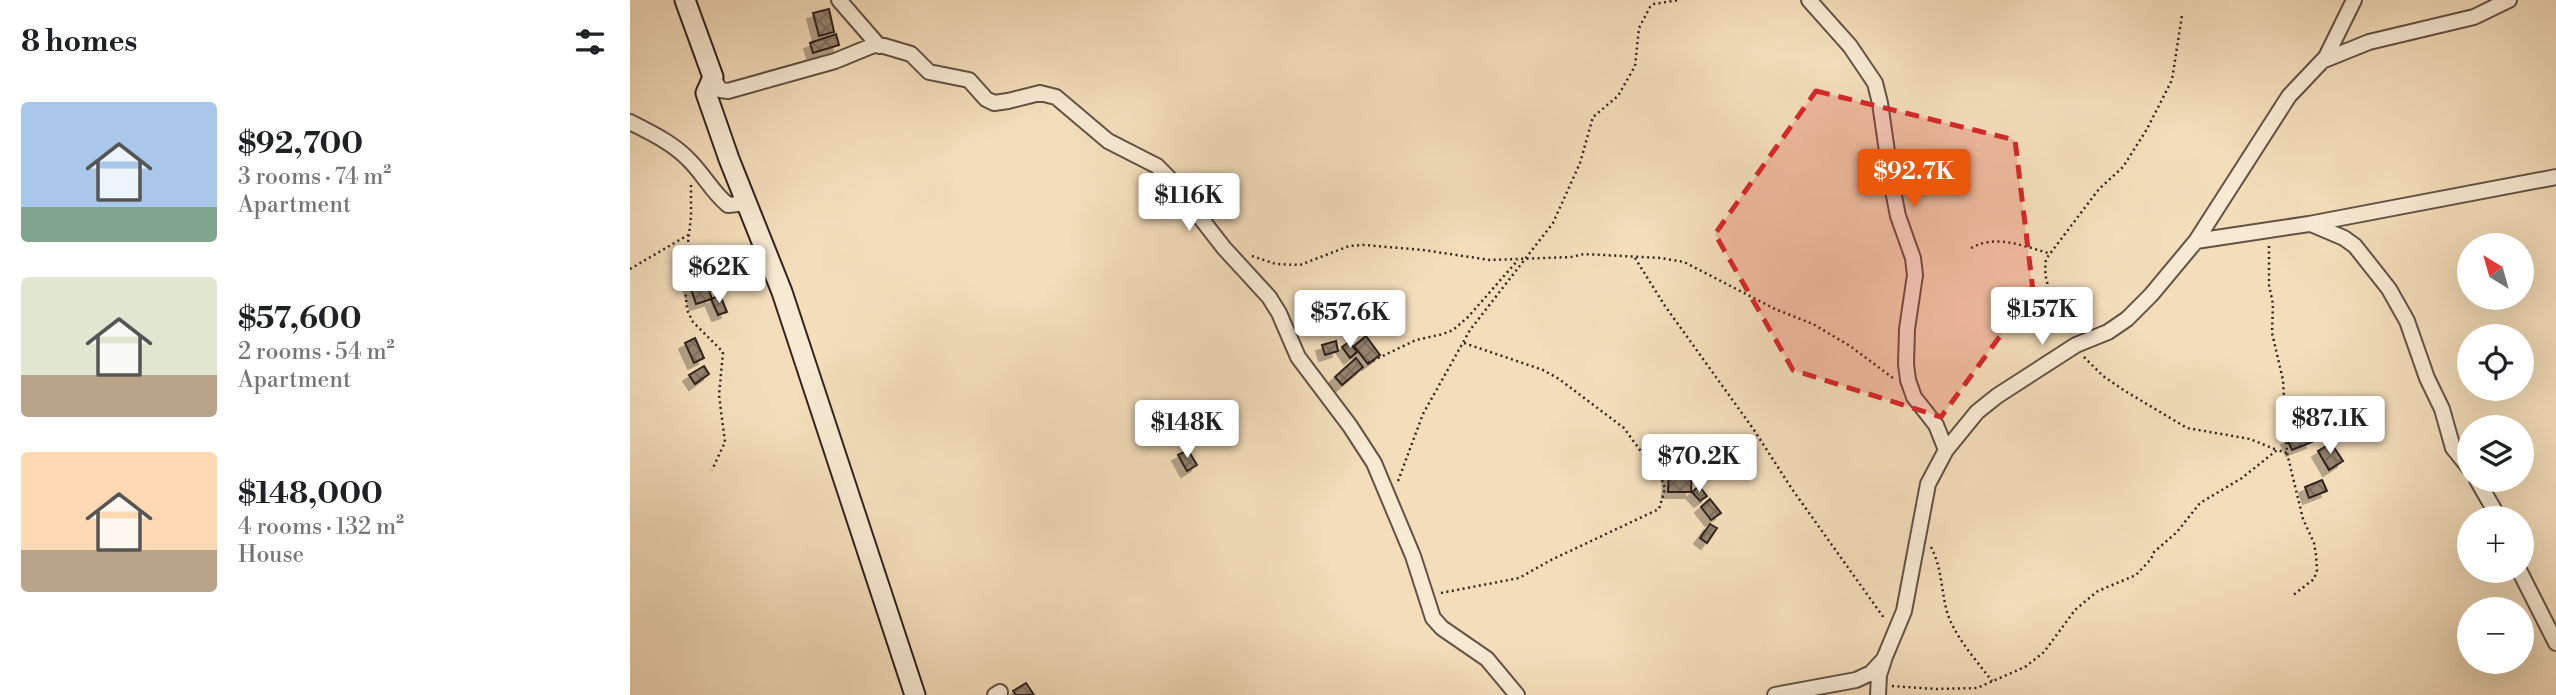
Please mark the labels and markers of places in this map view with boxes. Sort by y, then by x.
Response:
pin: $92.7K [1857,150,1971,209]
pin: $116K [1140,174,1238,233]
pin: $62K [678,246,760,305]
pin: $157K [1993,288,2091,347]
pin: $57.6K [1293,290,1407,350]
pin: $87.1K [2273,396,2387,456]
pin: $148K [1138,400,1236,460]
pin: $70.2K [1642,434,1756,494]

